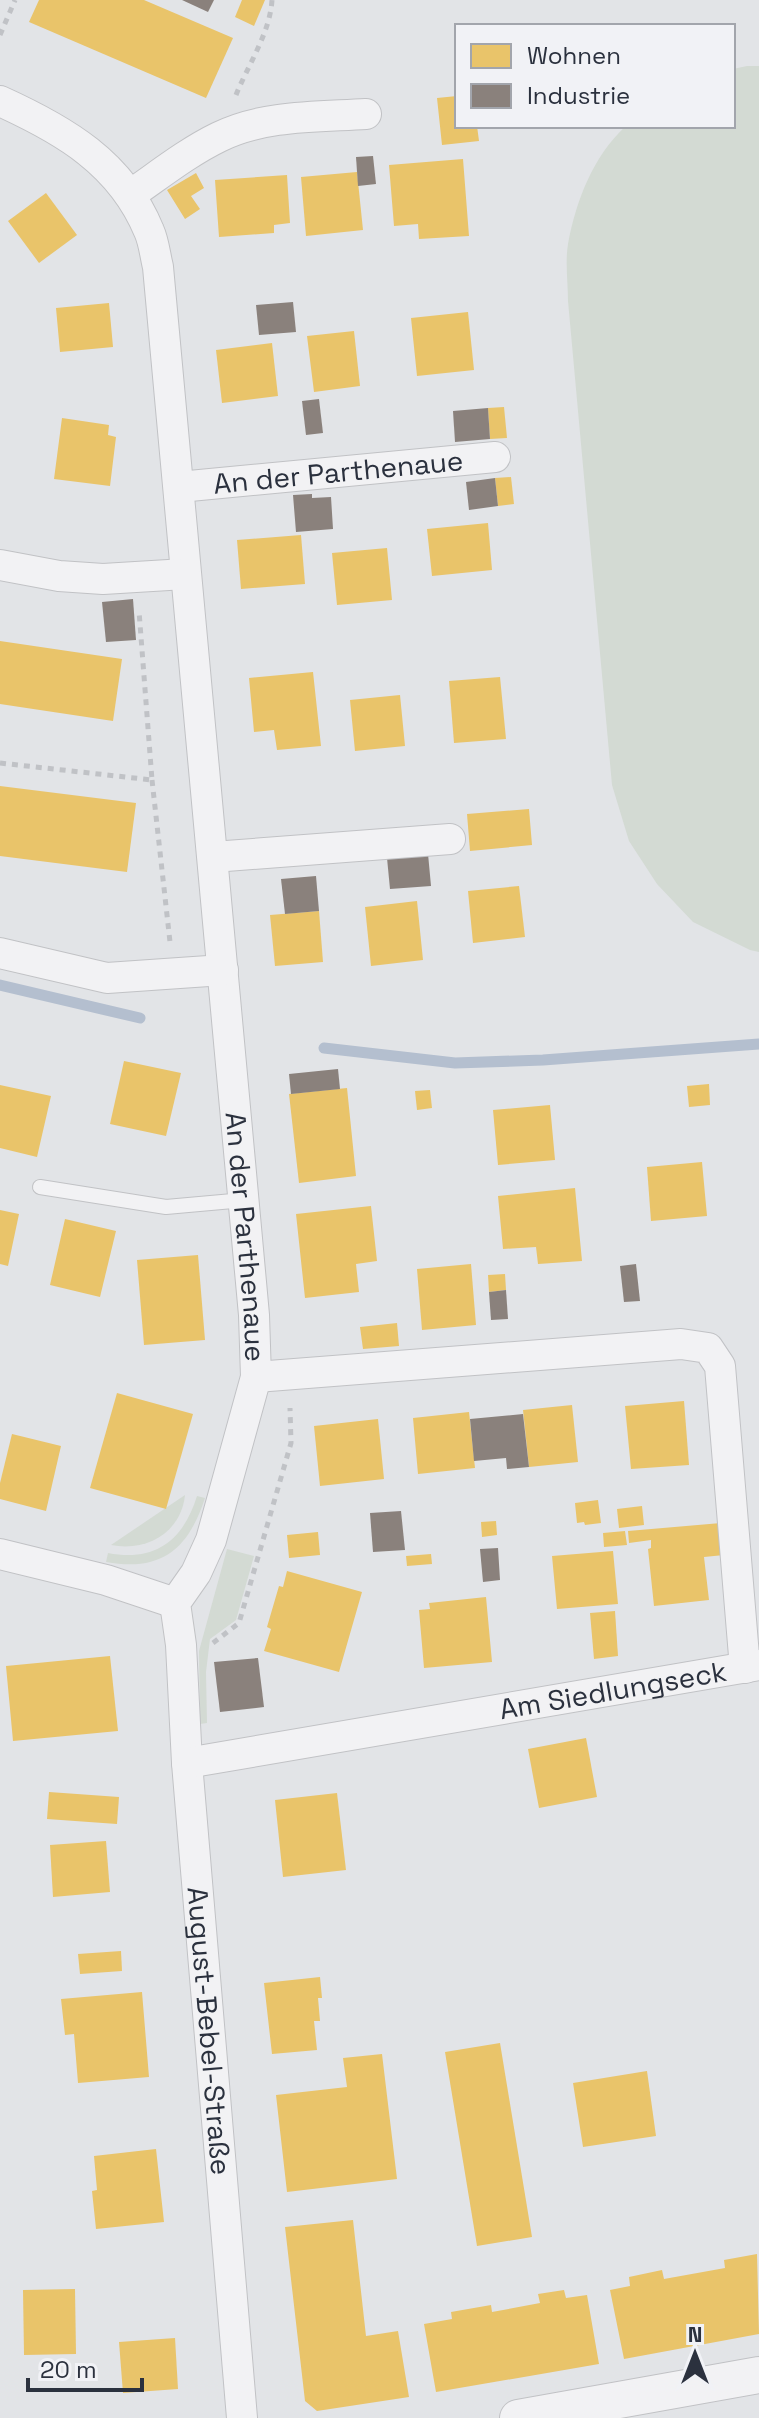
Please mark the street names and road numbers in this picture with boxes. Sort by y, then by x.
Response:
street label: An der Parthenaue [212,442,465,502]
street label: An der Parthenaue [217,1110,274,1362]
street label: Am Siedlungseck [496,1653,729,1727]
street label: August-Bebel-Straße [179,1885,240,2177]

